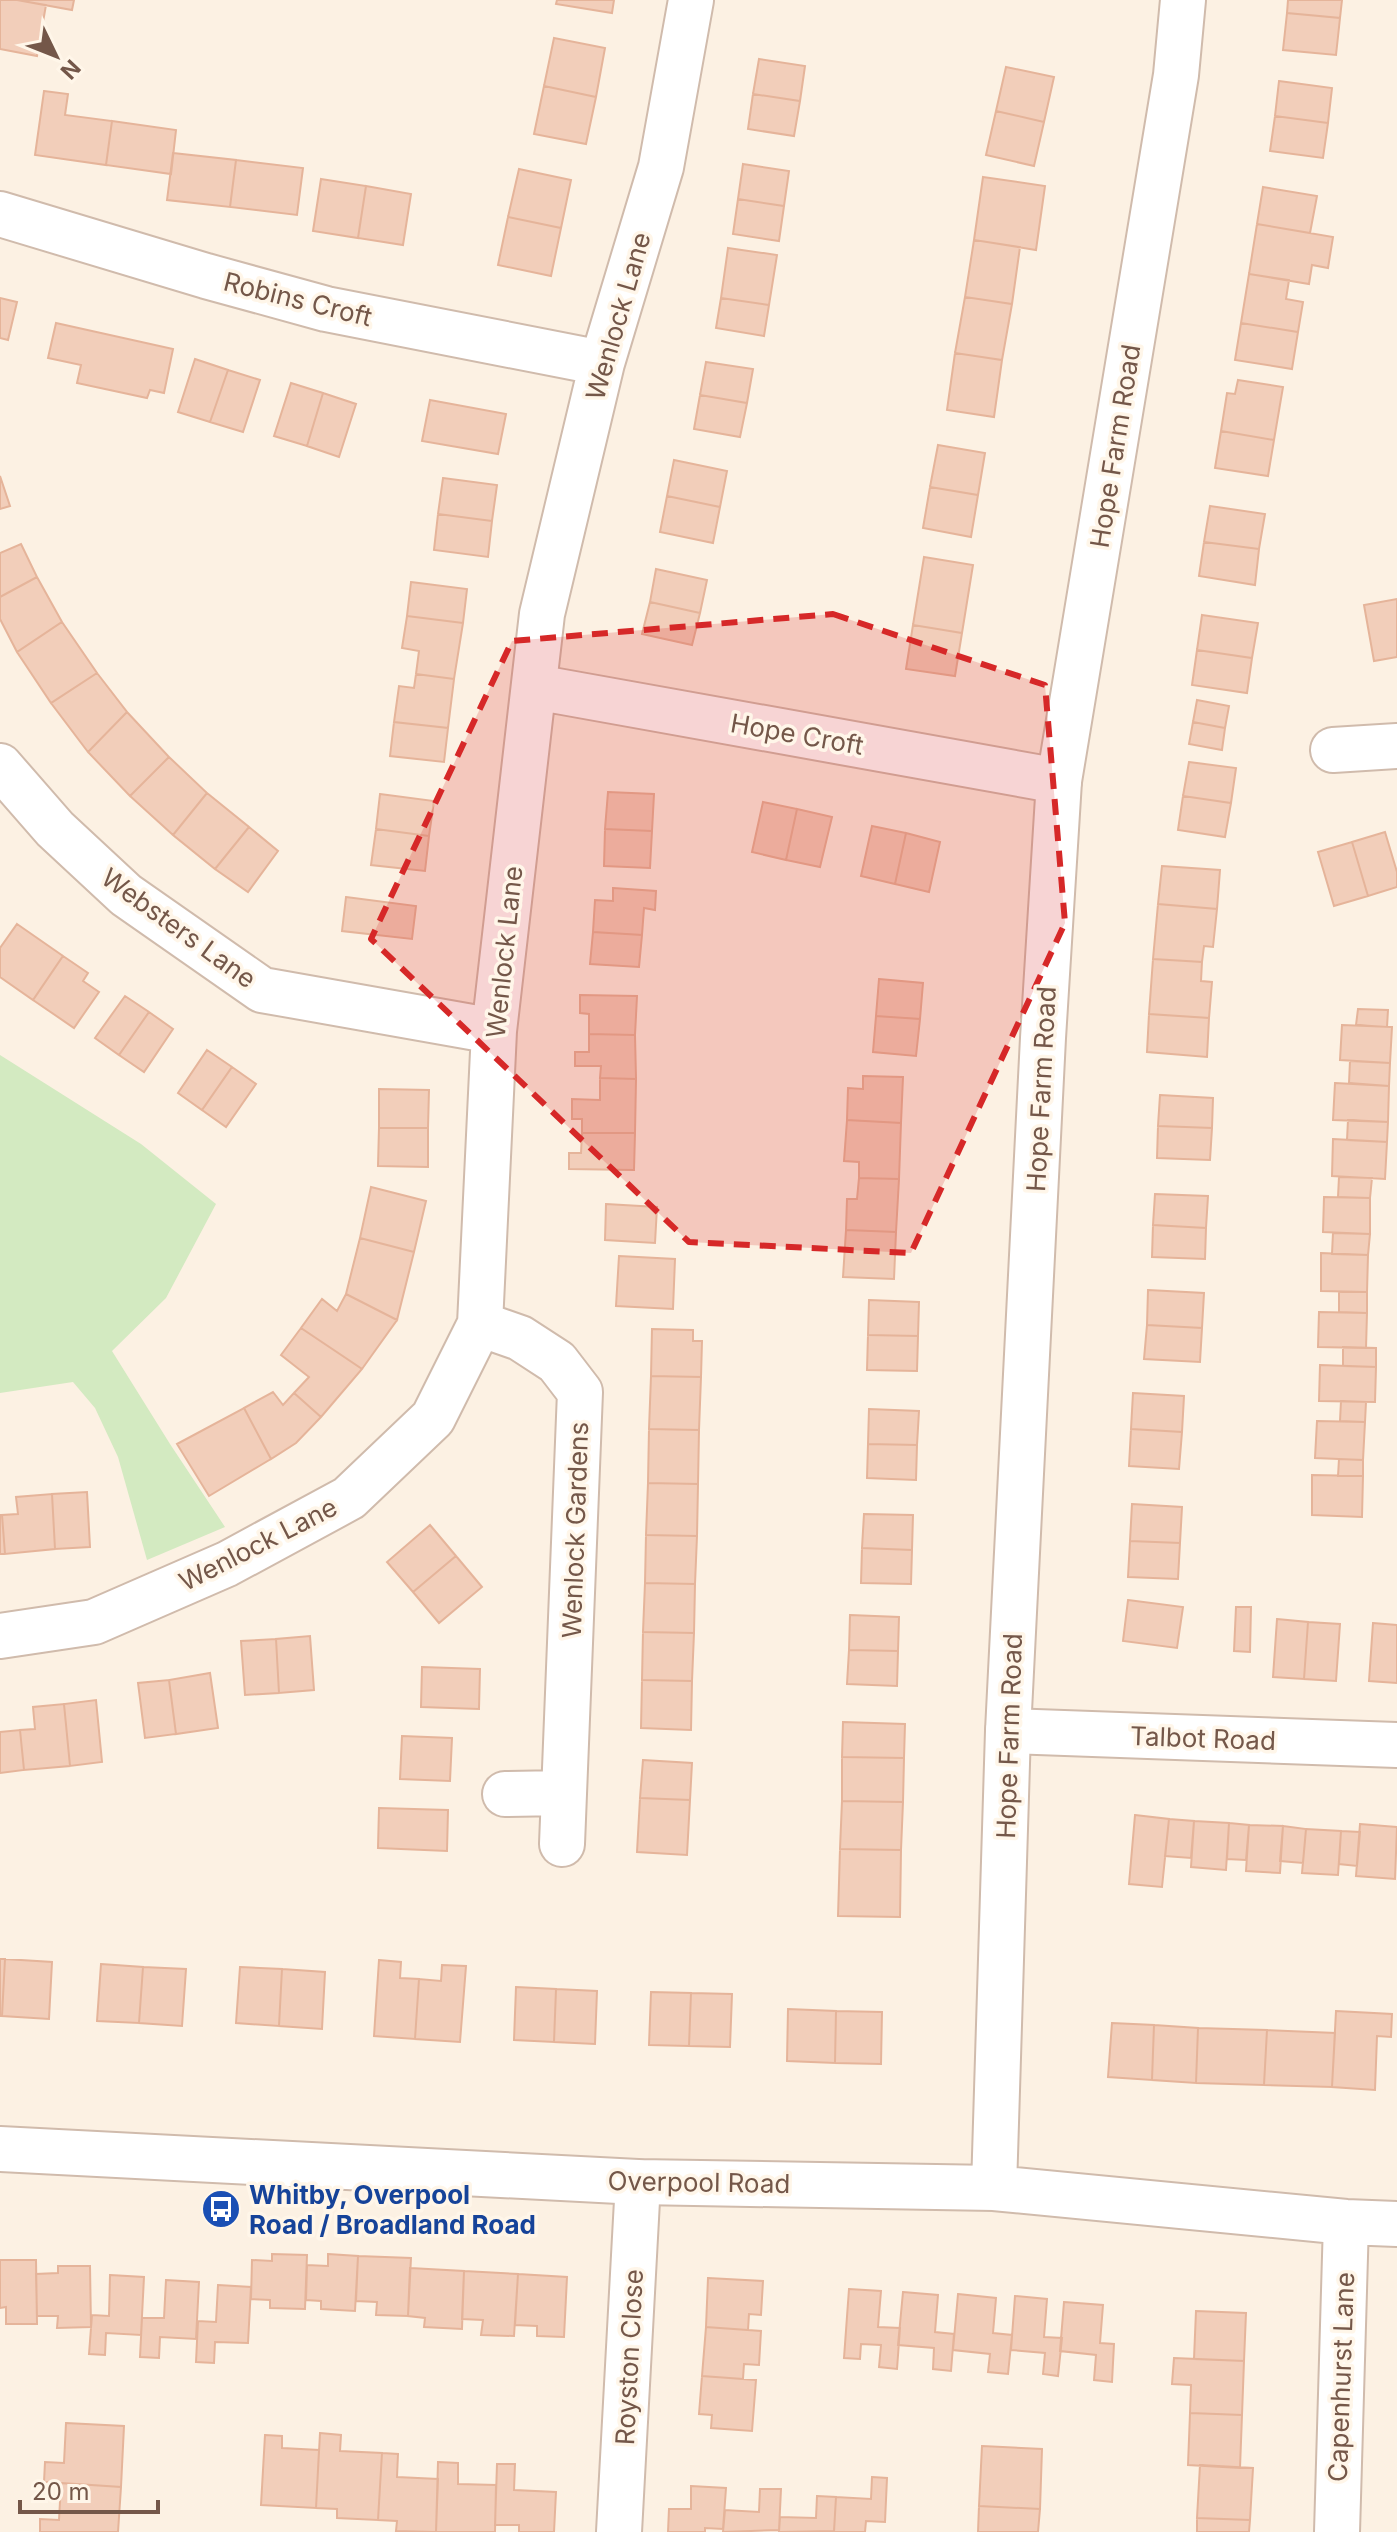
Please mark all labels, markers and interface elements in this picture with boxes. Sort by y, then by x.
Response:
north arrow [16,16,96,96]
text: N [55,55,86,85]
street label: Wenlock Lane [579,229,657,403]
street label: Robins Croft [221,266,375,332]
street label: Hope Farm Road [1084,342,1146,550]
street label: Hope Croft [728,707,866,761]
street label: Websters Lane [96,862,262,994]
street label: Wenlock Lane [480,864,528,1040]
street label: Hope Farm Road [1020,986,1062,1192]
street label: Wenlock Gardens [556,1421,594,1639]
street label: Wenlock Lane [174,1491,342,1597]
street label: Hope Farm Road [990,1633,1028,1839]
street label: Talbot Road [1130,1720,1276,1756]
street label: Overpool Road [607,2165,791,2199]
place label: Whitby, Overpool Road / Broadland Road [249,2179,536,2240]
bus stop icon: Whitby, Overpool Road / Broadland Road [200,2188,242,2230]
street label: Royston Close [609,2268,649,2446]
street label: Capenhurst Lane [1322,2272,1360,2482]
scale bar [20,2464,158,2514]
text: 20 m [32,2477,90,2506]

